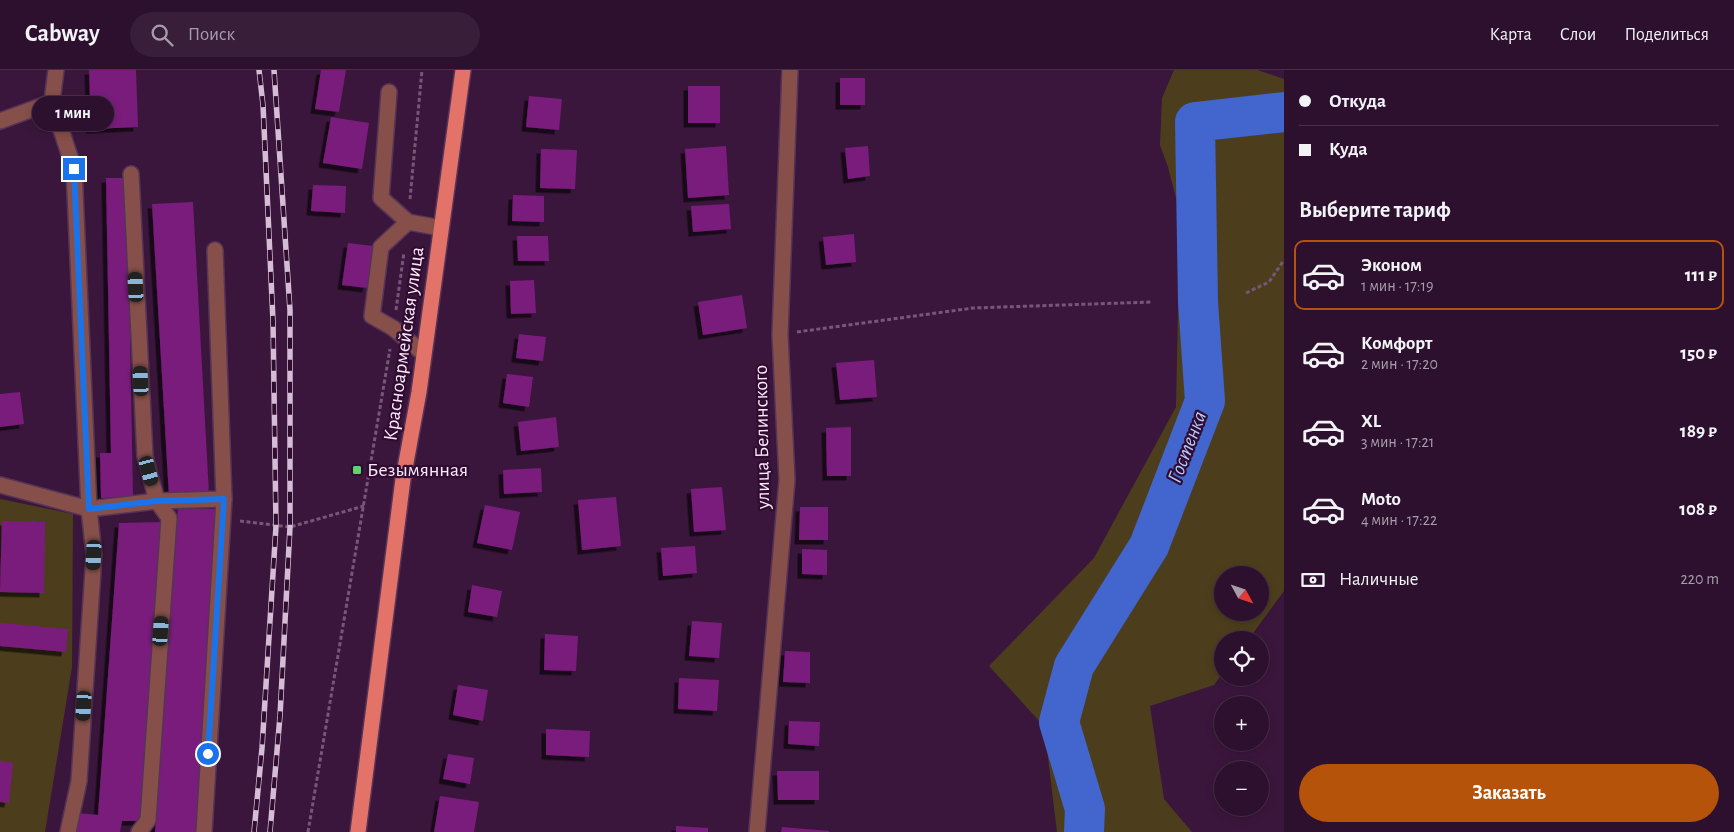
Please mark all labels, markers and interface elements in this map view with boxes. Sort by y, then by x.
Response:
search box [130,12,480,57]
icon: search [148,21,176,49]
text: Cabway [25,22,100,46]
text: Поиск [188,25,235,44]
text: Карта [1490,26,1532,44]
text: Слои [1560,26,1596,44]
text: Поделиться [1624,26,1709,44]
text: Откуда [1329,92,1386,111]
callout: 1 мин [33,97,115,132]
text: 1 мин [55,105,91,121]
text: Куда [1329,140,1368,159]
route end [63,158,85,180]
text: Выберите тариф [1299,199,1451,221]
street label: Красноармейская улица [380,246,428,442]
icon: car [1301,253,1346,298]
text: Эконом [1361,256,1422,275]
text: 111 ₽ [1685,266,1717,285]
car [127,272,144,302]
text: 1 мин · 17:19 [1361,278,1434,294]
icon: car [1301,331,1346,376]
text: Комфорт [1361,334,1432,353]
text: 150 ₽ [1680,344,1717,363]
text: 2 мин · 17:20 [1361,356,1438,372]
street label: улица Белинского [751,365,773,510]
car [132,366,149,396]
water label: Гостенка [1164,408,1210,486]
icon: car [1301,409,1346,454]
text: XL [1361,412,1381,431]
text: 189 ₽ [1680,422,1717,441]
text: 3 мин · 17:21 [1361,434,1434,450]
car [137,455,160,487]
place label: Безымянная [367,460,468,480]
marker: Безымянная [351,464,363,476]
icon: car [1301,487,1346,532]
text: Moto [1361,490,1401,509]
text: 108 ₽ [1679,500,1717,519]
text: 4 мин · 17:22 [1361,512,1437,528]
car [85,540,102,570]
north arrow [1214,566,1269,621]
map controls [1214,566,1269,816]
icon: cash [1299,566,1327,594]
text: Наличные [1339,570,1419,589]
text: 220 m [1681,571,1719,587]
car [152,616,169,646]
button: locate [1214,631,1269,686]
car [75,691,92,721]
button: + [1214,696,1269,751]
route start [197,743,219,765]
button: − [1214,761,1269,816]
button: Заказать [1299,764,1719,822]

